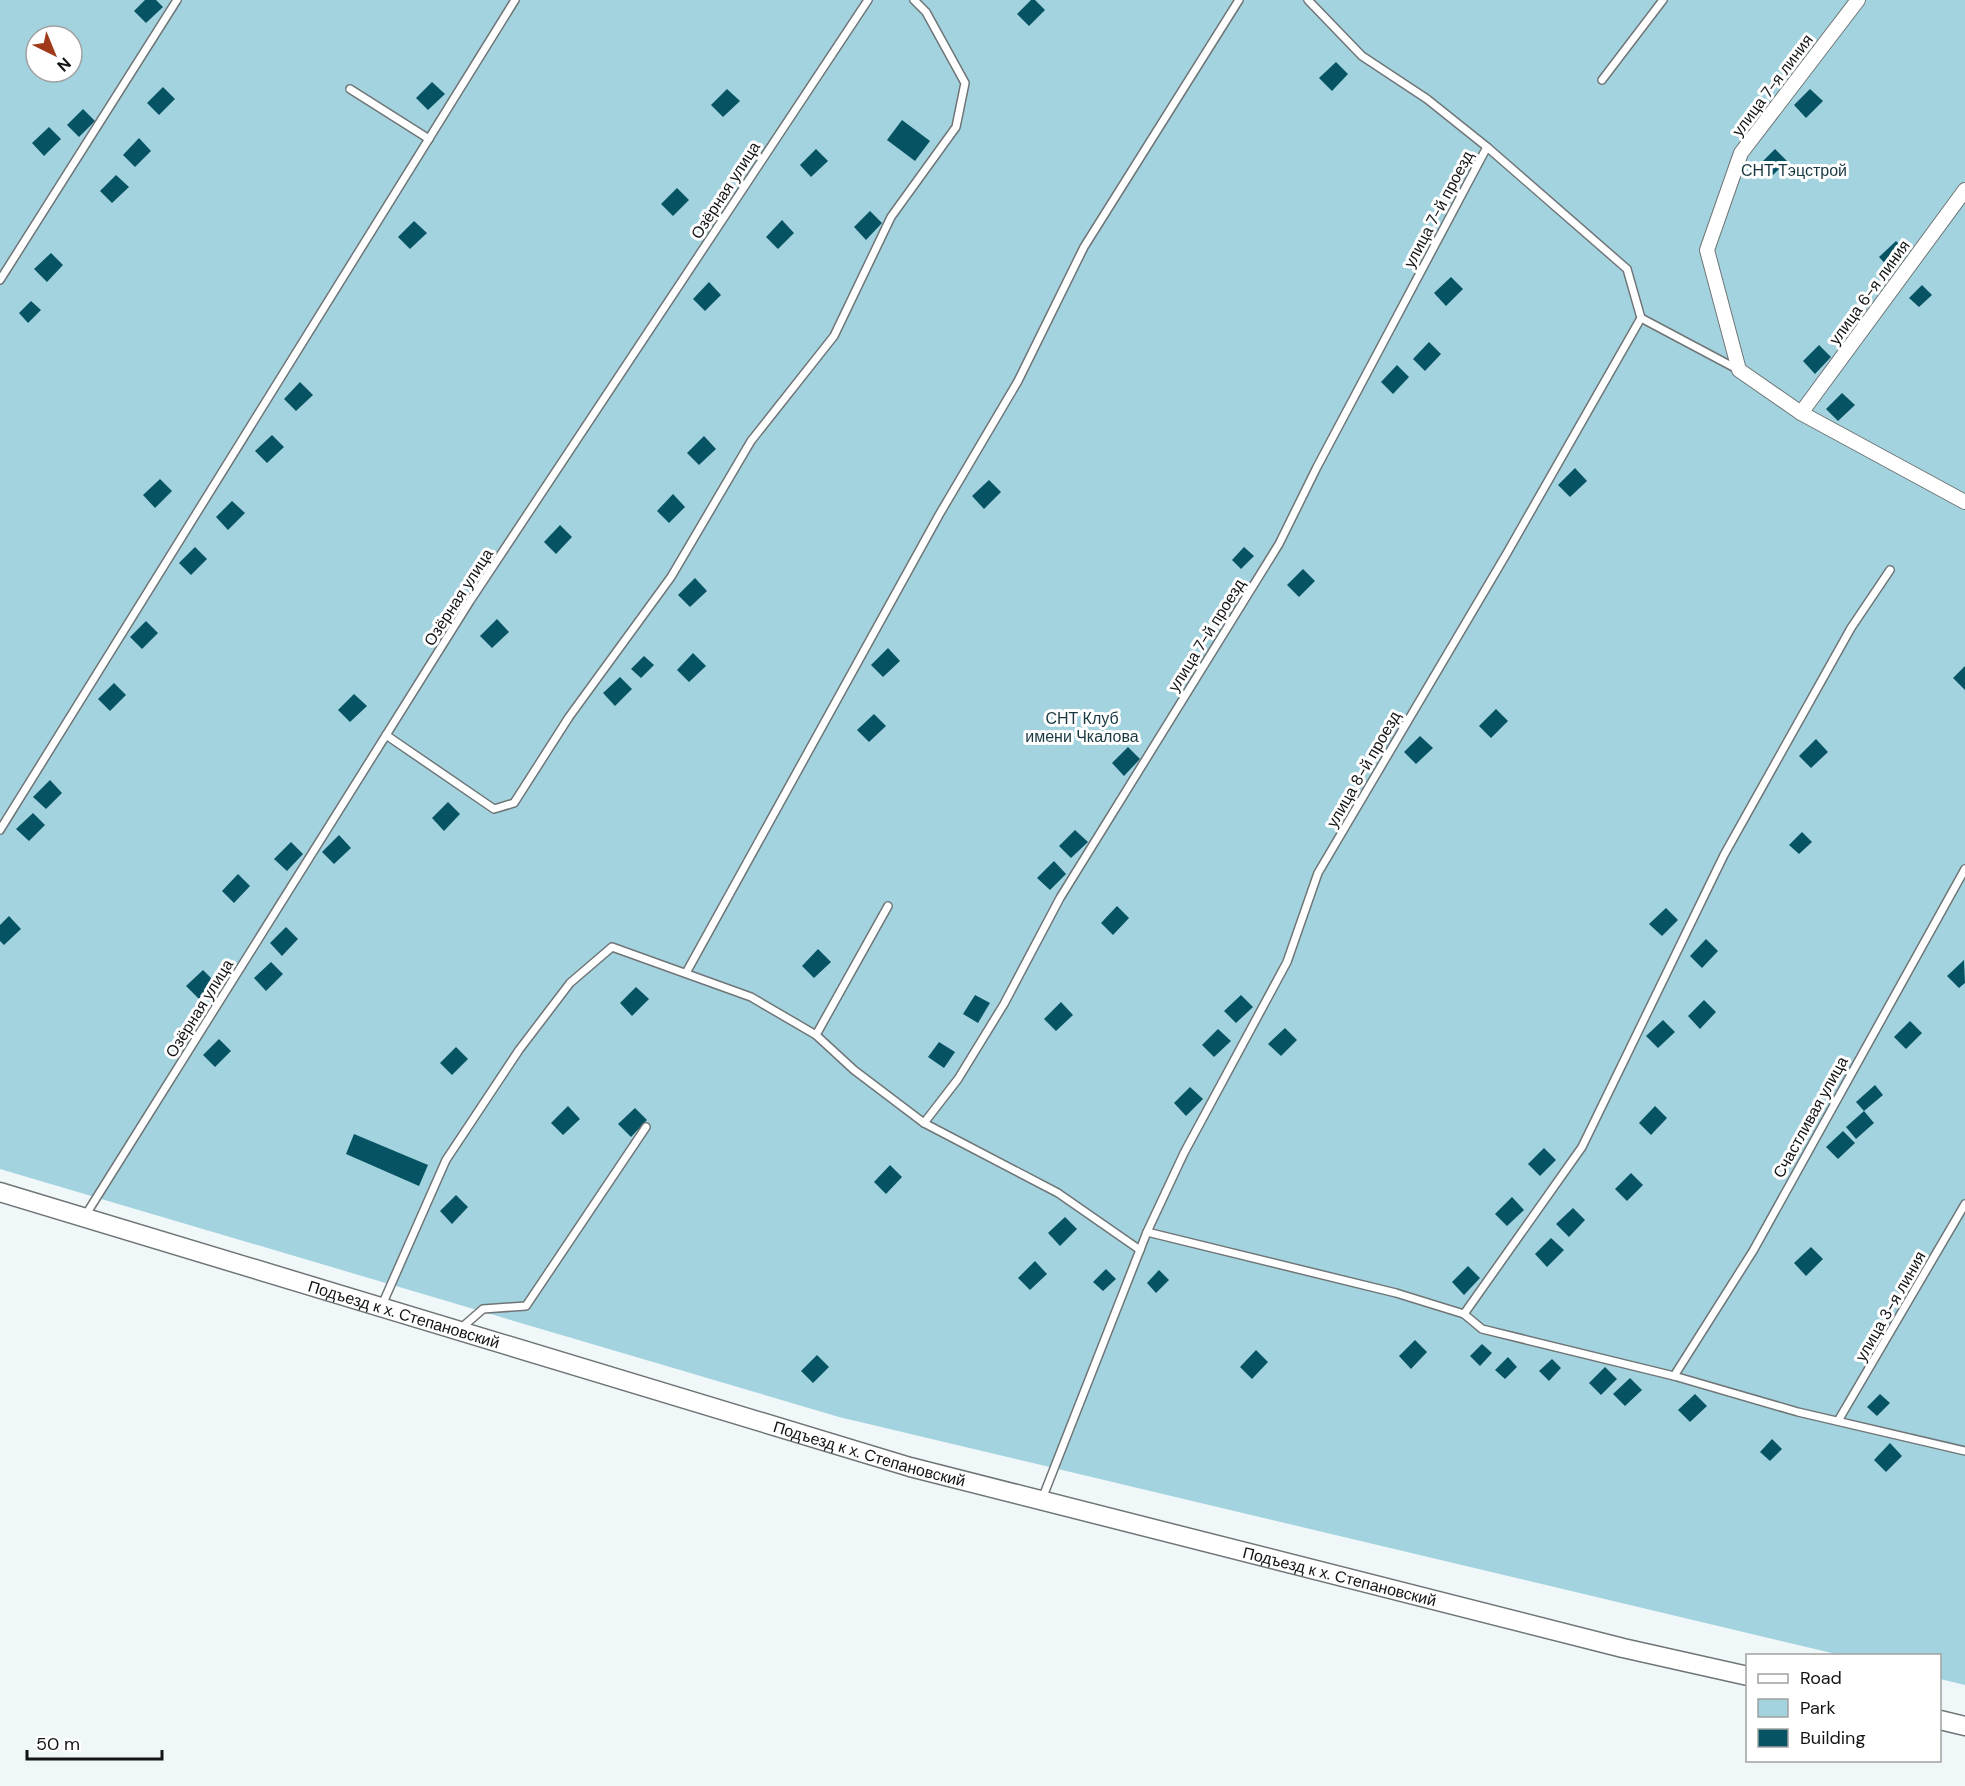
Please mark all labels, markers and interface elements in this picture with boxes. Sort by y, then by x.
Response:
north arrow [24,24,84,84]
street label: улица 7-я линия [1727,30,1818,141]
text: N [52,53,75,76]
street label: Озёрная улица [686,137,765,243]
street label: улица 7-й проезд [1399,147,1478,271]
park label: СНТ Тэцстрой [1741,160,1847,181]
street label: улица 6-я линия [1824,236,1915,349]
street label: Озёрная улица [419,544,498,650]
street label: улица 7-й проезд [1163,574,1250,696]
street label: улица 8-й проезд [1322,707,1406,831]
park label: СНТ Клуб имени Чкалова [1025,708,1139,747]
street label: Озёрная улица [161,955,238,1061]
street label: Счастливая улица [1768,1053,1853,1182]
street label: улица 3-я линия [1850,1247,1931,1365]
street label: Подъезд к х. Степановский [306,1276,502,1353]
street label: Подъезд к х. Степановский [771,1416,968,1492]
street label: Подъезд к х. Степановский [1241,1542,1439,1611]
legend [1746,1654,1941,1762]
text: Road [1800,1666,1842,1690]
text: Park [1800,1696,1836,1720]
scale bar [27,1723,162,1761]
text: Building [1800,1726,1865,1750]
text: 50 m [36,1732,80,1756]

